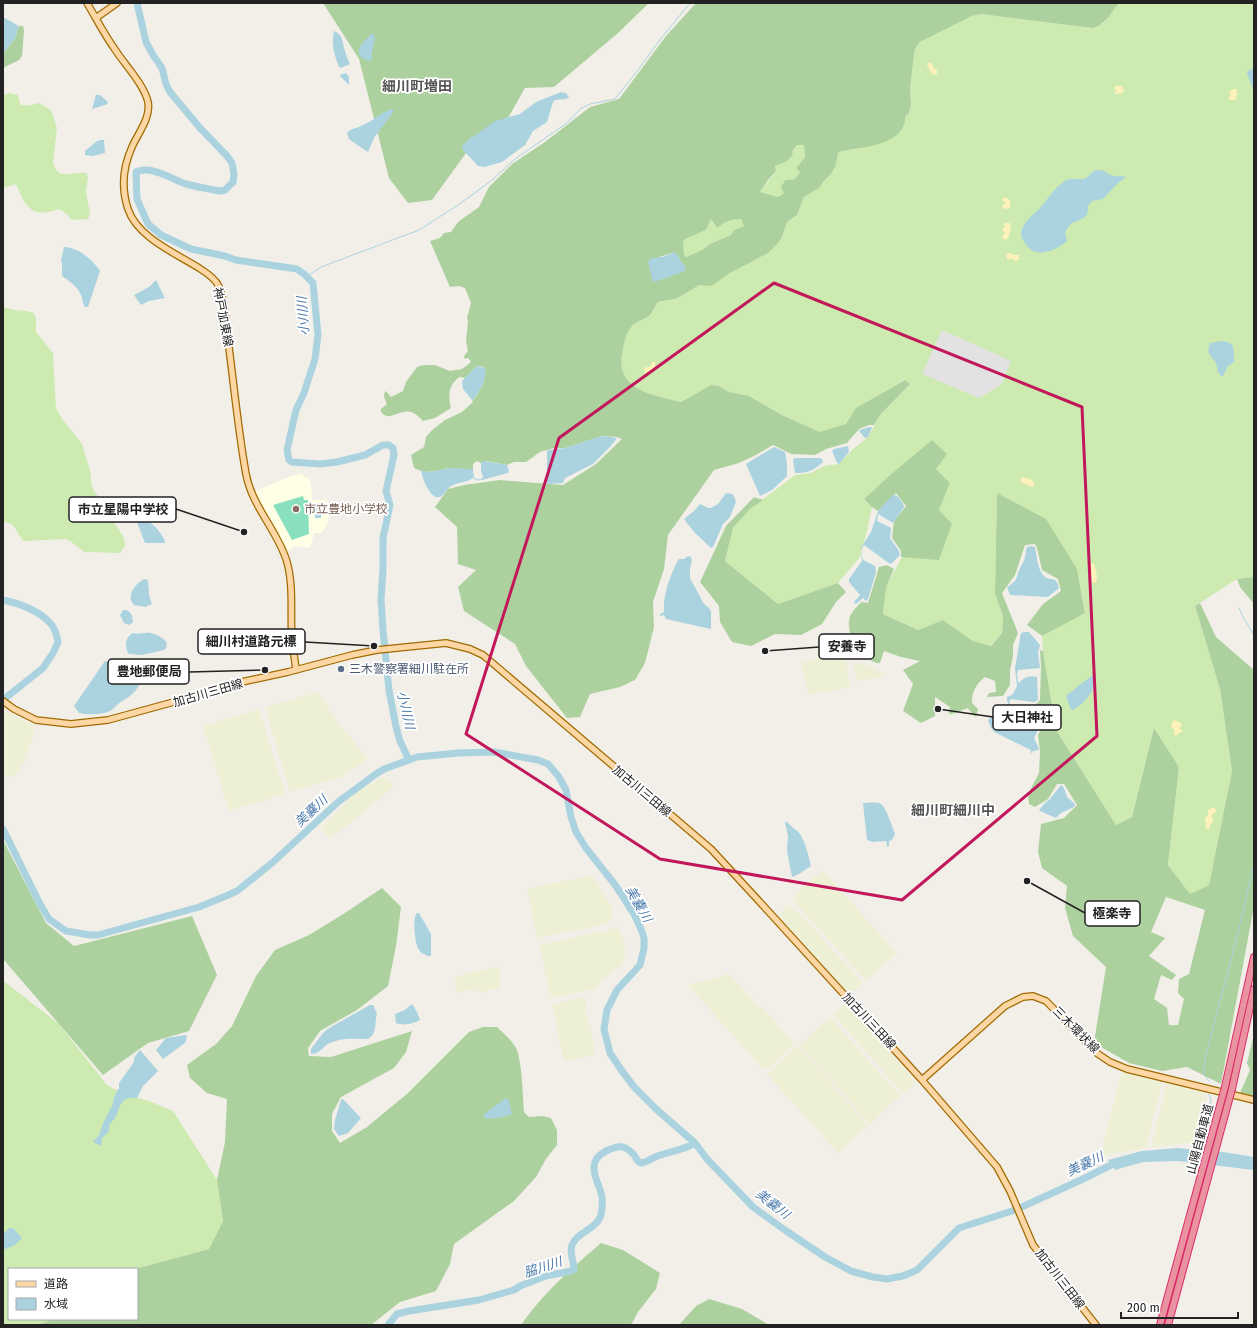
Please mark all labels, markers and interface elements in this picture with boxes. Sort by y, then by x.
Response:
district label: 細川町増田 [382,78,452,95]
street label: 神戸加東線 [210,286,236,348]
water label: 小川川 [294,294,312,336]
callout: 市立星陽中学校 [69,497,176,522]
text: 市立星陽中学校 [77,502,169,517]
place label: 市立豊地小学校 [304,502,388,516]
marker: 市立豊地小学校 [291,504,301,514]
callout: 細川村道路元標 [198,629,305,654]
text: 細川村道路元標 [205,634,297,649]
callout: 安養寺 [819,634,874,659]
text: 安養寺 [827,639,867,654]
callout: 豊地郵便局 [108,659,189,684]
place label: 三木警察署細川駐在所 [349,662,469,676]
text: 豊地郵便局 [116,664,182,679]
marker: 三木警察署細川駐在所 [336,664,346,674]
street label: 加古川三田線 [171,676,245,710]
water label: 小川川 [394,689,418,733]
callout: 大日神社 [993,705,1061,730]
text: 大日神社 [1001,710,1053,725]
street label: 加古川三田線 [610,762,674,820]
water label: 美嚢川 [292,791,332,830]
district label: 細川町細川中 [911,802,995,819]
water label: 美嚢川 [623,883,656,926]
callout: 極楽寺 [1085,901,1140,926]
text: 極楽寺 [1092,906,1132,921]
street label: 加古川三田線 [839,990,899,1052]
street label: 三木環状線 [1050,1004,1102,1056]
street label: 山陽自動車道 [1184,1102,1216,1176]
water label: 美嚢川 [1064,1148,1108,1179]
water label: 美嚢川 [753,1186,795,1223]
street label: 加古川三田線 [1032,1246,1088,1312]
water label: 脇川川 [522,1253,566,1280]
legend [8,1268,138,1320]
text: 道路 [44,1277,68,1291]
scale bar [1121,1294,1238,1320]
text: 水域 [44,1297,68,1311]
text: 200 m [1127,1301,1160,1315]

